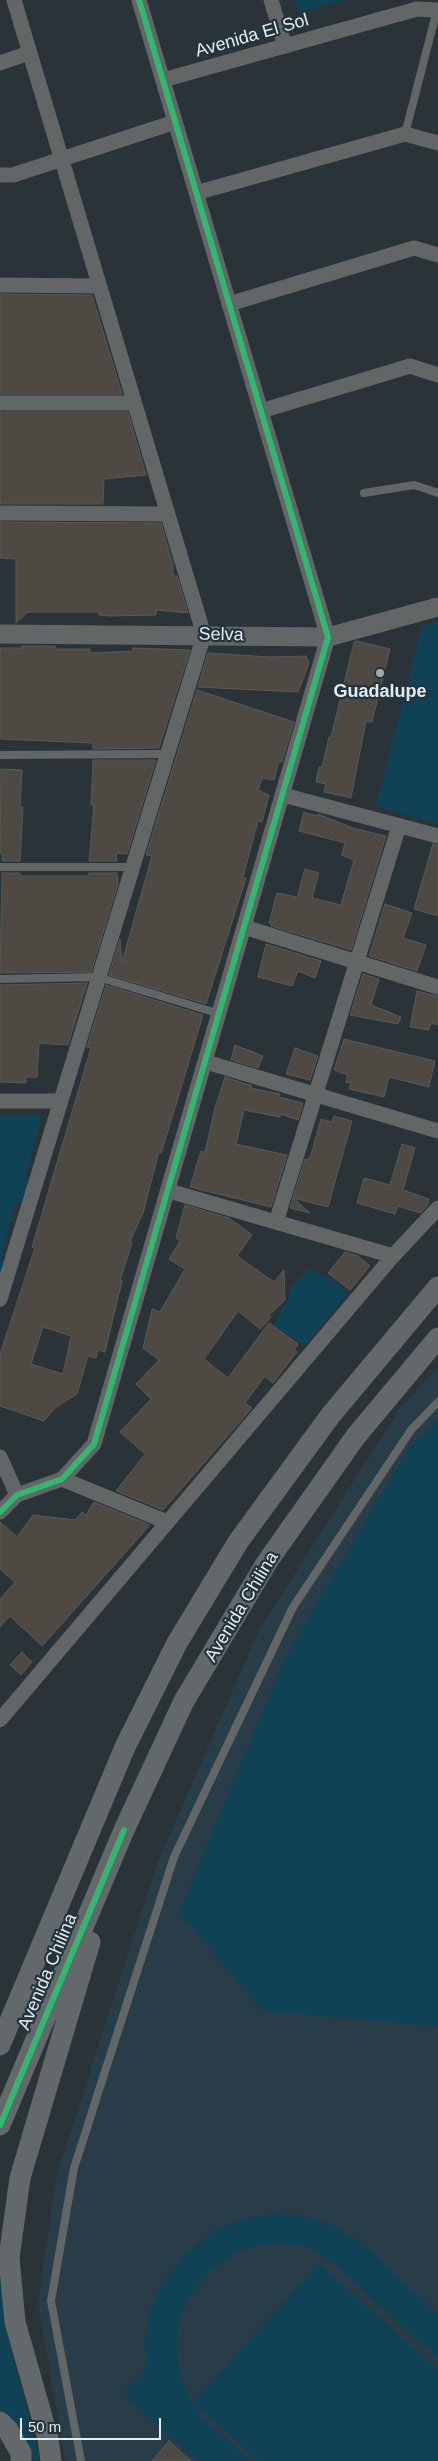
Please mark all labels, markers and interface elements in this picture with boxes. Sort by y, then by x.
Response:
street label: Avenida El Sol [193,10,311,62]
street label: Selva [198,624,244,646]
marker: Guadalupe [374,667,386,679]
place label: Guadalupe [333,681,427,703]
street label: Avenida Chilina [201,1548,283,1666]
street label: Avenida Chilina [14,1910,82,2034]
scale bar [22,2408,164,2440]
text: 50 m [28,2418,61,2435]

